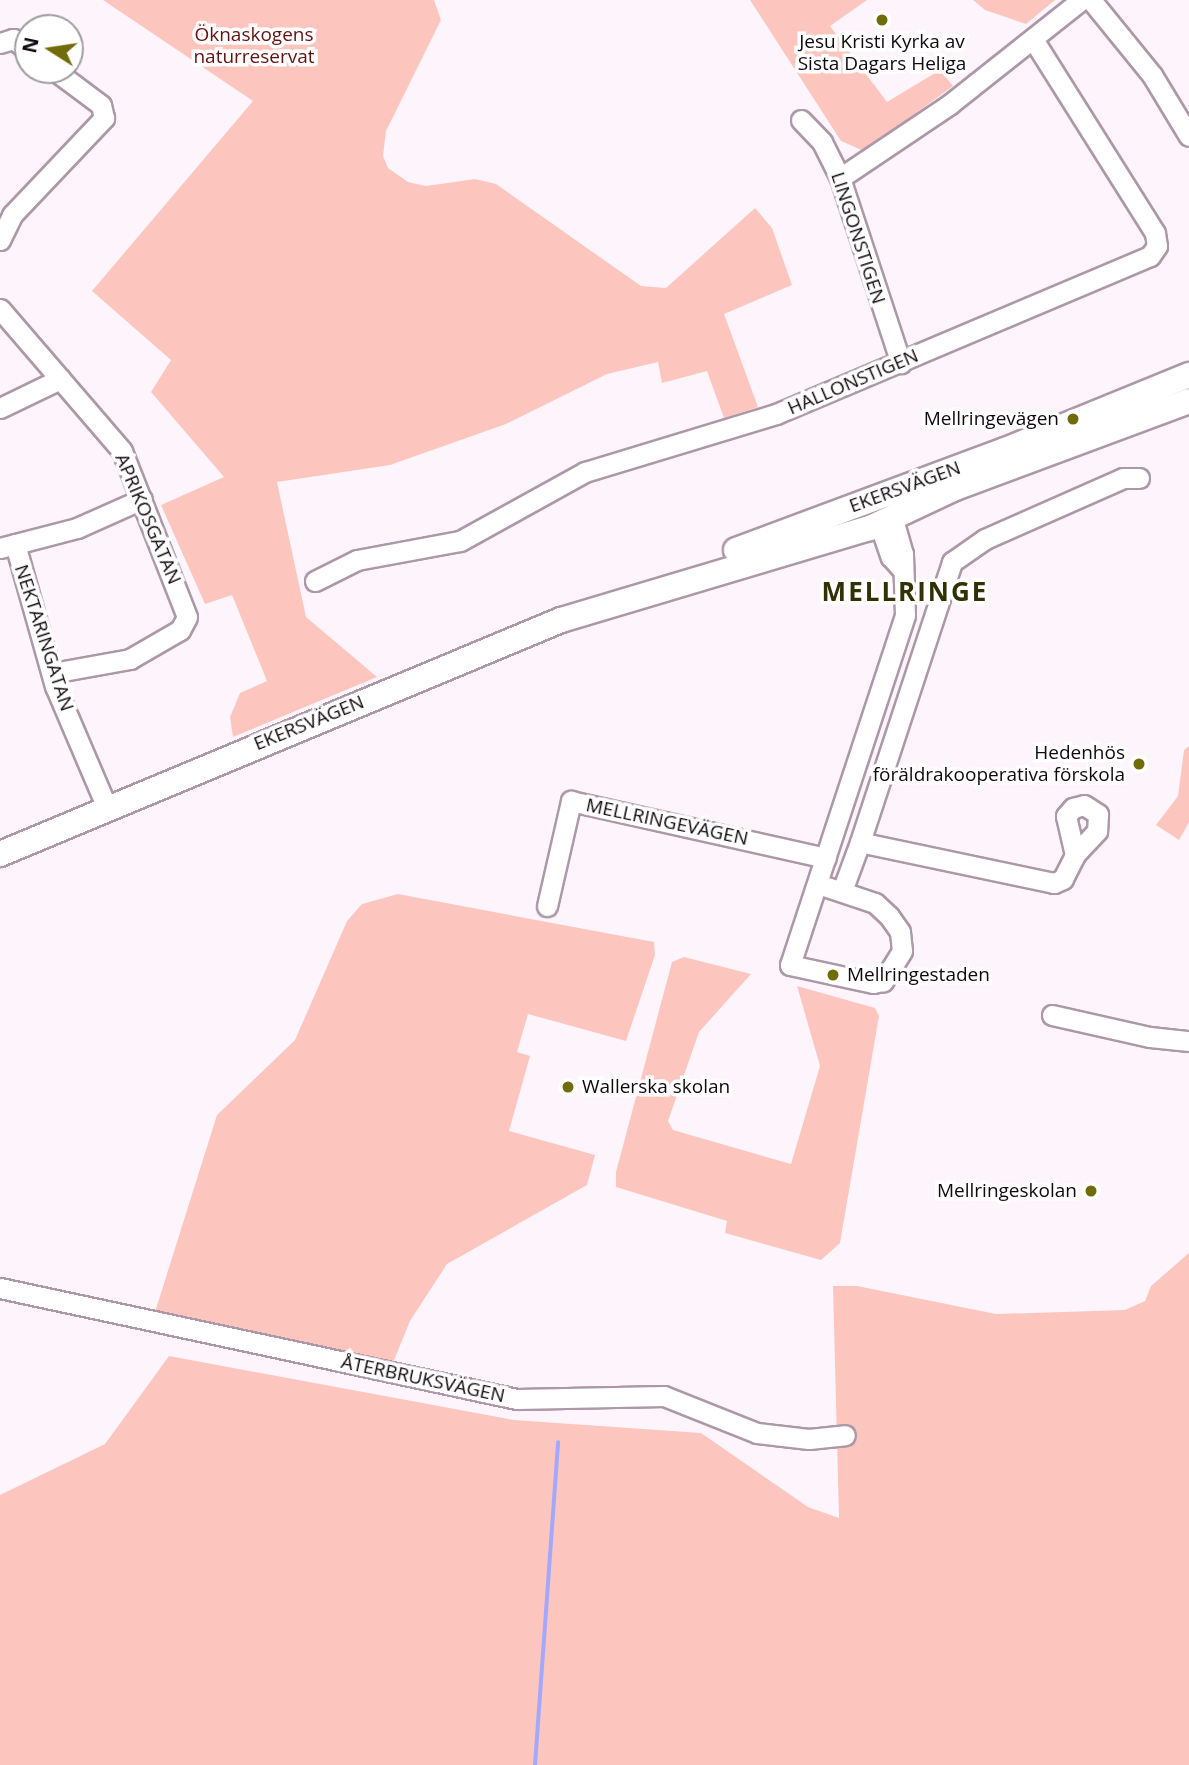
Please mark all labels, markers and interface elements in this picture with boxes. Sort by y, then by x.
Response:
marker: Jesu Kristi Kyrka av Sista Dagars Heliga [874,12,890,28]
north arrow [14,14,84,84]
park label: Öknaskogens naturreservat [193,24,315,68]
place label: Jesu Kristi Kyrka av Sista Dagars Heliga [798,31,966,75]
text: N [16,35,45,55]
street label: LINGONSTIGEN [826,169,890,307]
street label: HALLONSTIGEN [784,344,922,420]
place label: Mellringevägen [924,408,1059,430]
marker: Mellringevägen [1065,411,1081,427]
street label: APRIKOSGATAN [110,450,186,588]
street label: EKERSVÄGEN [846,456,964,518]
street label: NEKTARINGATAN [10,562,78,714]
district label: MELLRINGE [823,576,987,608]
street label: EKERSVÄGEN [251,691,367,755]
place label: Hedenhös föräldrakooperativa förskola [873,742,1125,786]
marker: Hedenhös föräldrakooperativa förskola [1131,756,1147,772]
street label: MELLRINGEVÄGEN [584,794,750,850]
place label: Mellringestaden [847,964,990,986]
marker: Mellringestaden [825,967,841,983]
place label: Wallerska skolan [582,1076,730,1098]
marker: Wallerska skolan [560,1079,576,1095]
place label: Mellringeskolan [937,1180,1077,1202]
marker: Mellringeskolan [1083,1183,1099,1199]
street label: ÅTERBRUKSVÄGEN [339,1351,507,1407]

